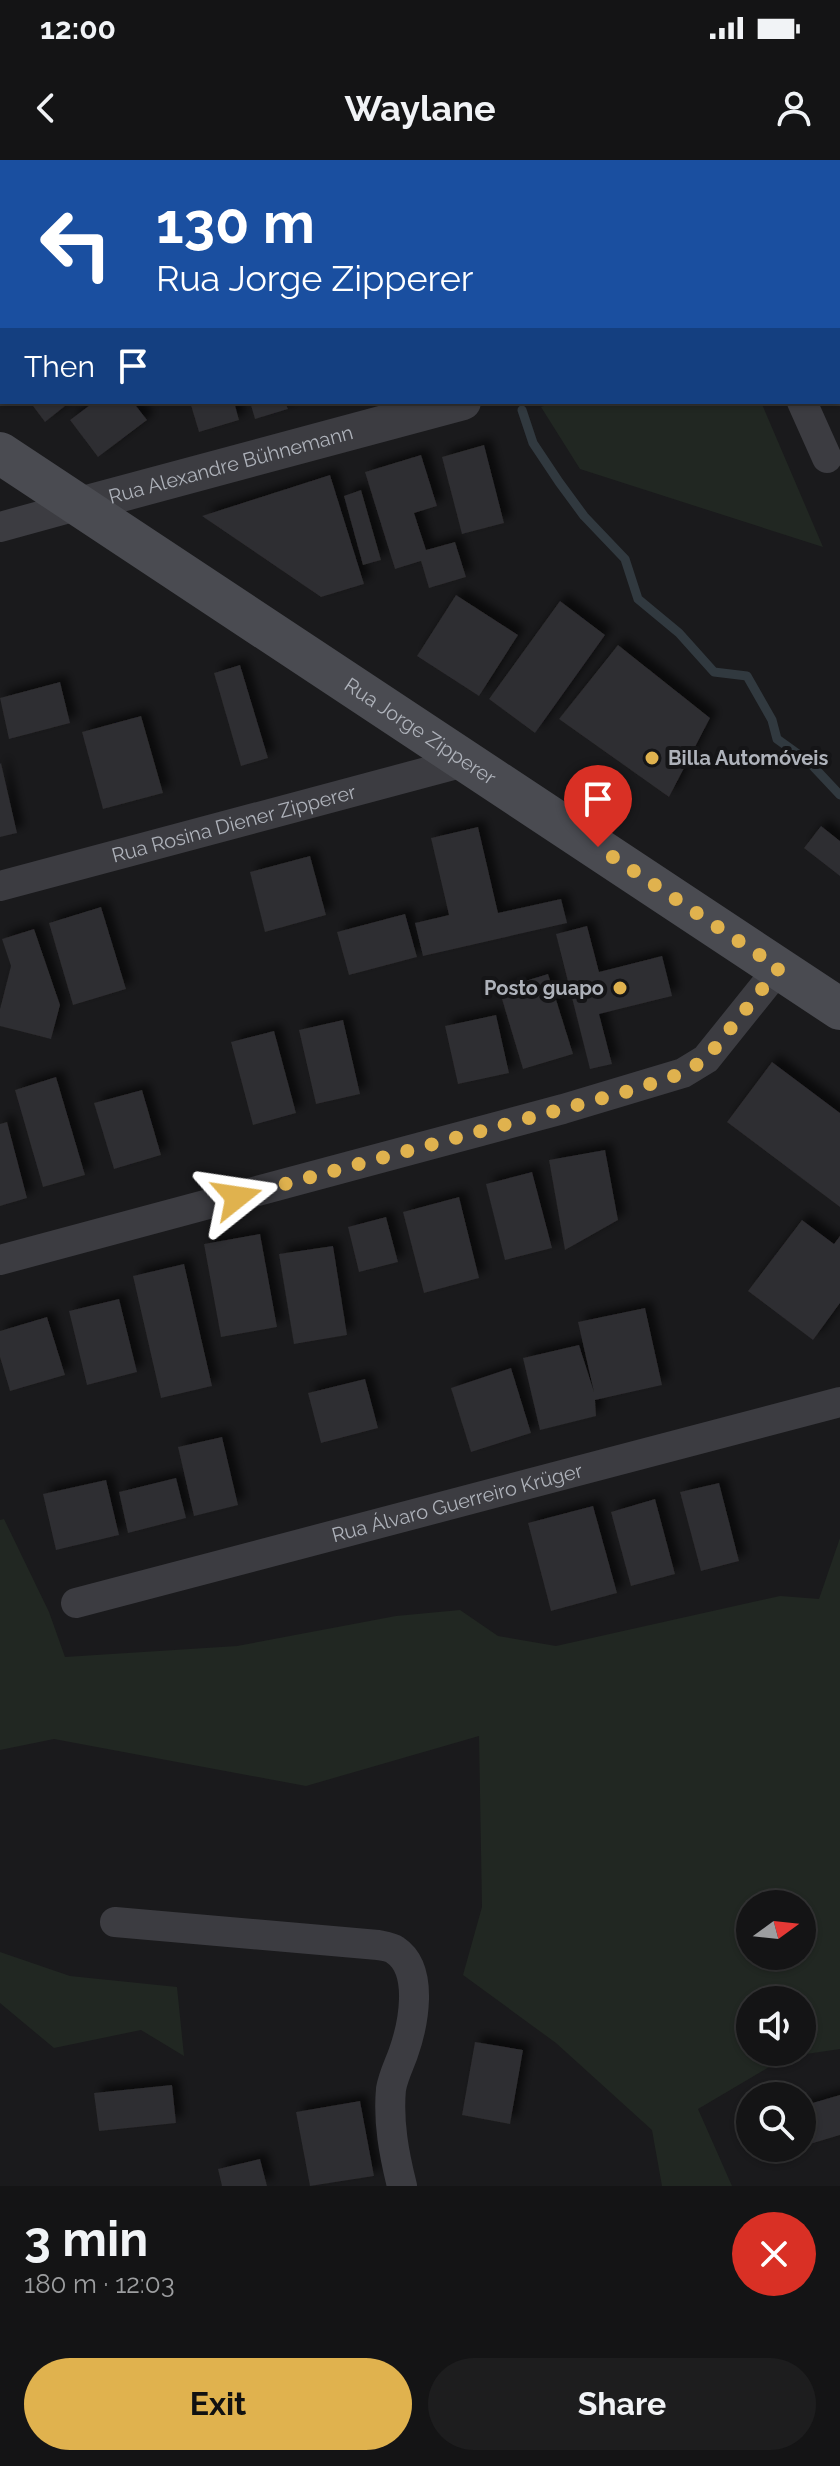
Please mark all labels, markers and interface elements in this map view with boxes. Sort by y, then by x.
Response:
text: 12:00 [40,11,116,46]
icon: back [24,86,68,130]
icon: person [772,86,816,130]
text: Waylane [345,87,495,129]
text: 130 m [156,190,315,256]
icon: left [24,192,128,296]
text: Rua Jorge Zipperer [156,257,473,299]
icon: arrive [111,344,155,388]
text: Then [24,349,95,384]
street label: Rua Alexandre Bühnemann [106,420,355,509]
street label: Rua Jorge Zipperer [340,672,500,790]
place label: Billa Automóveis [668,746,828,770]
marker: Billa Automóveis [643,749,661,767]
pin [564,765,632,847]
icon: arrive [576,777,620,821]
street label: Rua Rosina Diener Zipperer [109,779,358,868]
place label: Posto guapo [484,976,604,1000]
marker: Posto guapo [611,979,629,997]
position arrow [195,1155,279,1239]
street label: Rua Álvaro Guerreiro Krüger [329,1458,585,1547]
north arrow [736,1890,816,1970]
map controls [736,1890,816,2162]
button: sound [736,1986,816,2066]
button: search [736,2082,816,2162]
text: 3 min [24,2211,148,2267]
button: close [732,2212,816,2296]
text: 180 m · 12:03 [24,2269,175,2299]
button: Exit [24,2358,412,2450]
button: Share [428,2358,816,2450]

